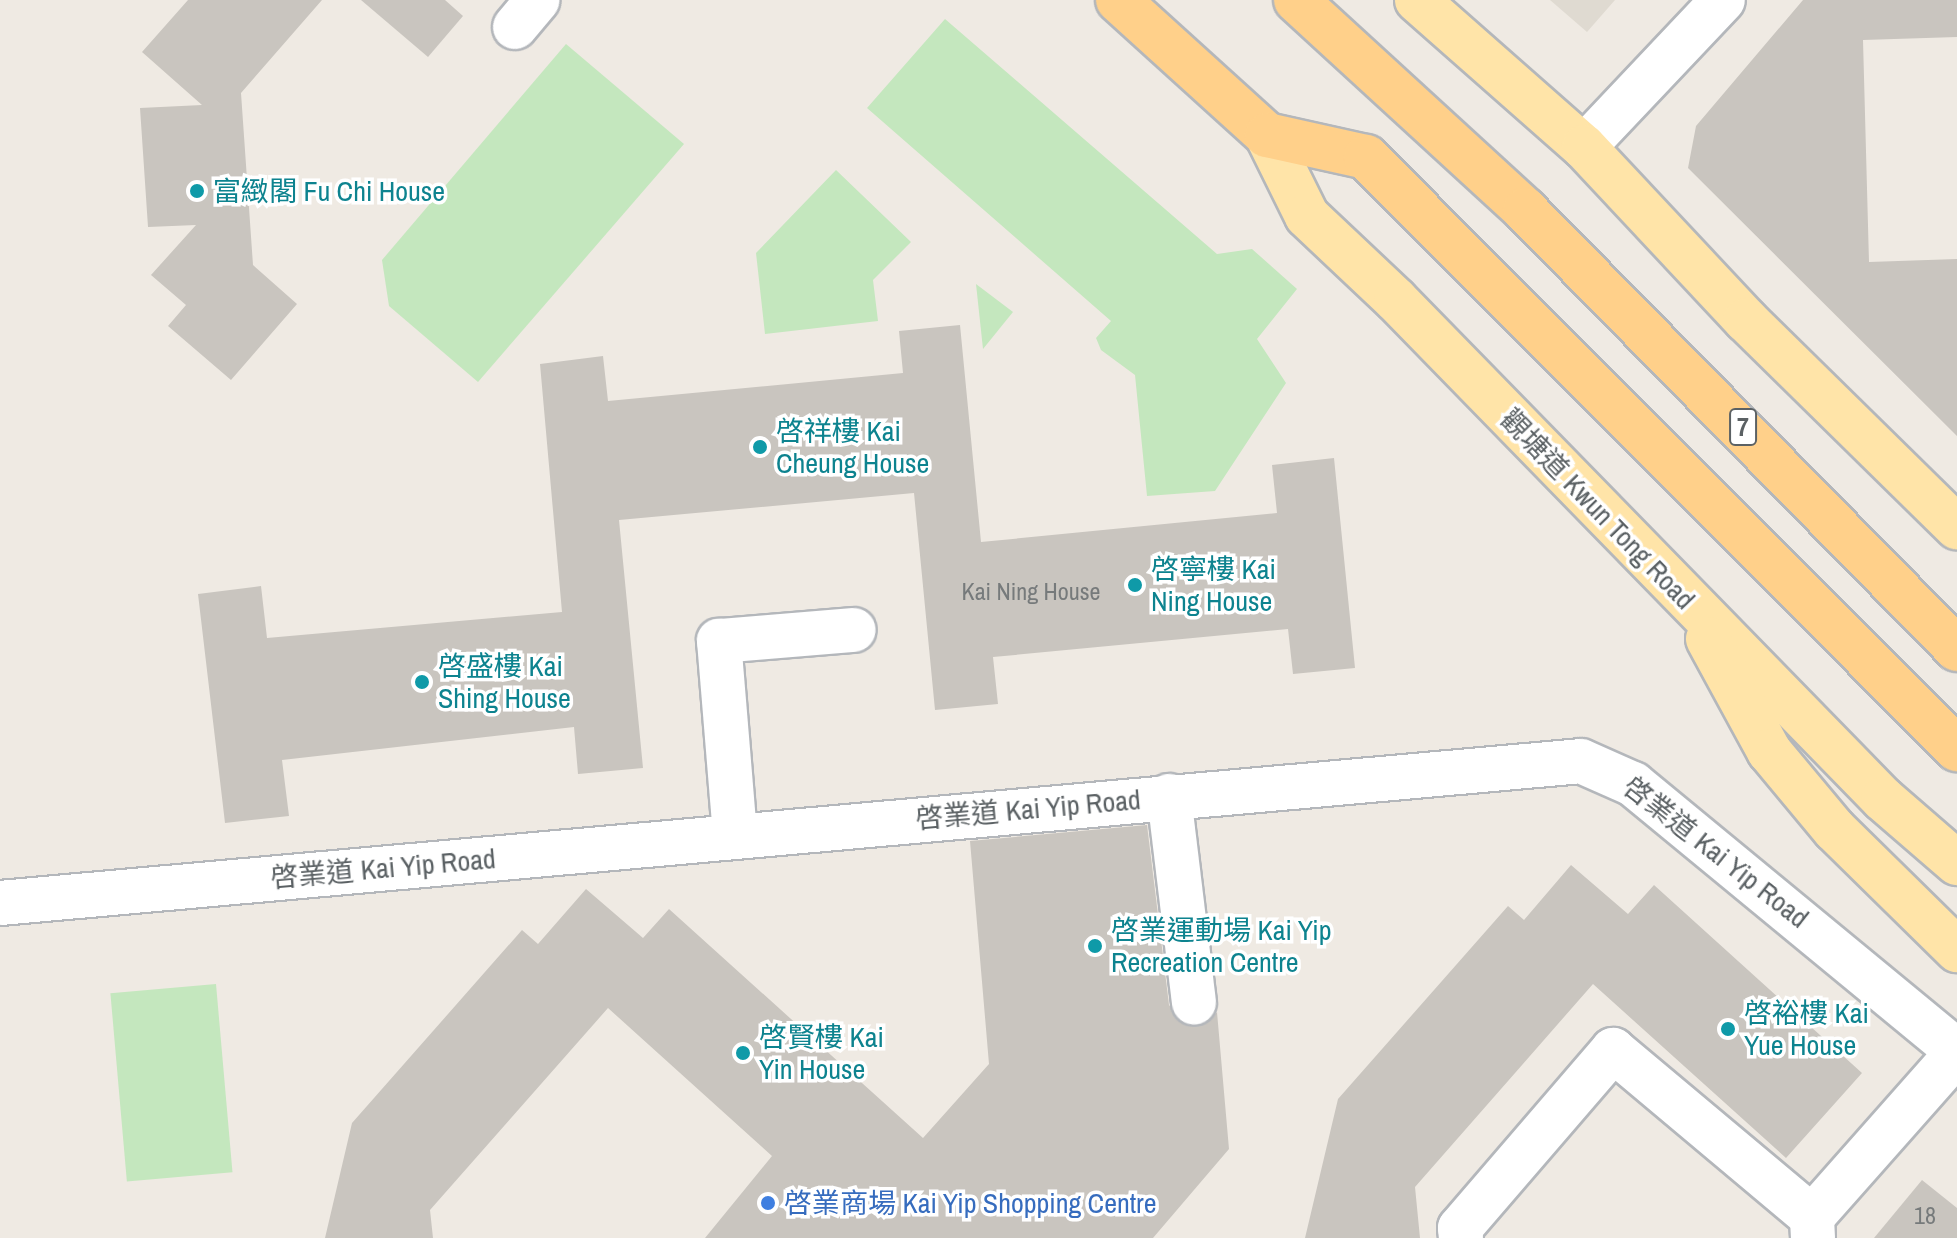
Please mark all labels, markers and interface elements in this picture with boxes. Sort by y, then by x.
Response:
place label: 富緻閣 Fu Chi House [213,174,445,208]
marker: 富緻閣 Fu Chi House [188,182,206,200]
street label: 觀塘道 Kwun Tong Road [1494,402,1702,616]
road number: 7 [1729,405,1757,449]
place label: 啓祥樓 Kai Cheung House [776,414,929,480]
marker: 啓祥樓 Kai Cheung House [751,438,769,456]
place label: 啓寧樓 Kai Ning House [1151,552,1276,618]
marker: 啓寧樓 Kai Ning House [1126,576,1144,594]
house number: Kai Ning House [962,578,1100,606]
place label: 啓盛樓 Kai Shing House [438,649,571,715]
marker: 啓盛樓 Kai Shing House [413,673,431,691]
street label: 啓業道 Kai Yip Road [1617,769,1815,935]
street label: 啓業道 Kai Yip Road [914,782,1142,836]
street label: 啓業道 Kai Yip Road [269,841,497,895]
place label: 啓業運動場 Kai Yip Recreation Centre [1111,913,1332,979]
marker: 啓業運動場 Kai Yip Recreation Centre [1086,937,1104,955]
place label: 啓裕樓 Kai Yue House [1744,996,1869,1062]
place label: 啓賢樓 Kai Yin House [759,1020,884,1086]
marker: 啓裕樓 Kai Yue House [1719,1020,1737,1038]
marker: 啓賢樓 Kai Yin House [734,1044,752,1062]
place label: 啓業商場 Kai Yip Shopping Centre [784,1186,1157,1220]
marker: 啓業商場 Kai Yip Shopping Centre [759,1194,777,1212]
house number: 18 [1914,1202,1936,1230]

